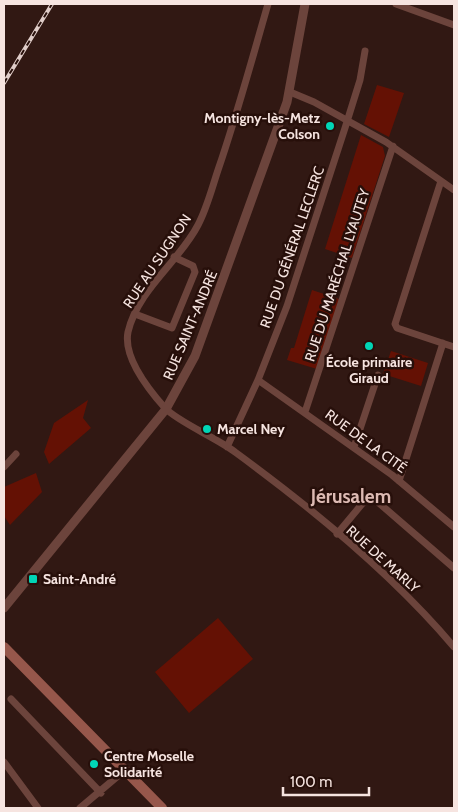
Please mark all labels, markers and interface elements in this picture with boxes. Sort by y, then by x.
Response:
place label: Montigny-lès-Metz Colson [204,109,320,143]
marker: Montigny-lès-Metz Colson [324,120,336,132]
street label: RUE DU GÉNÉRAL LECLERC [256,163,328,330]
street label: RUE DU MARÉCHAL LYAUTEY [301,185,374,364]
street label: RUE AU SUGNON [119,211,195,311]
street label: RUE SAINT-ANDRÉ [159,267,221,383]
marker: École primaire Giraud [363,340,375,352]
place label: École primaire Giraud [326,353,412,387]
street label: RUE DE LA CITÉ [322,405,411,477]
place label: Marcel Ney [217,420,285,438]
marker: Marcel Ney [201,423,213,435]
district label: Jérusalem [310,485,391,508]
street label: RUE DE MARLY [343,521,424,597]
place label: Saint-André [43,570,116,588]
marker: Saint-André [27,573,39,585]
place label: Centre Moselle Solidarité [104,747,194,781]
marker: Centre Moselle Solidarité [88,758,100,770]
scale bar [283,764,369,796]
text: 100 m [290,773,332,791]

